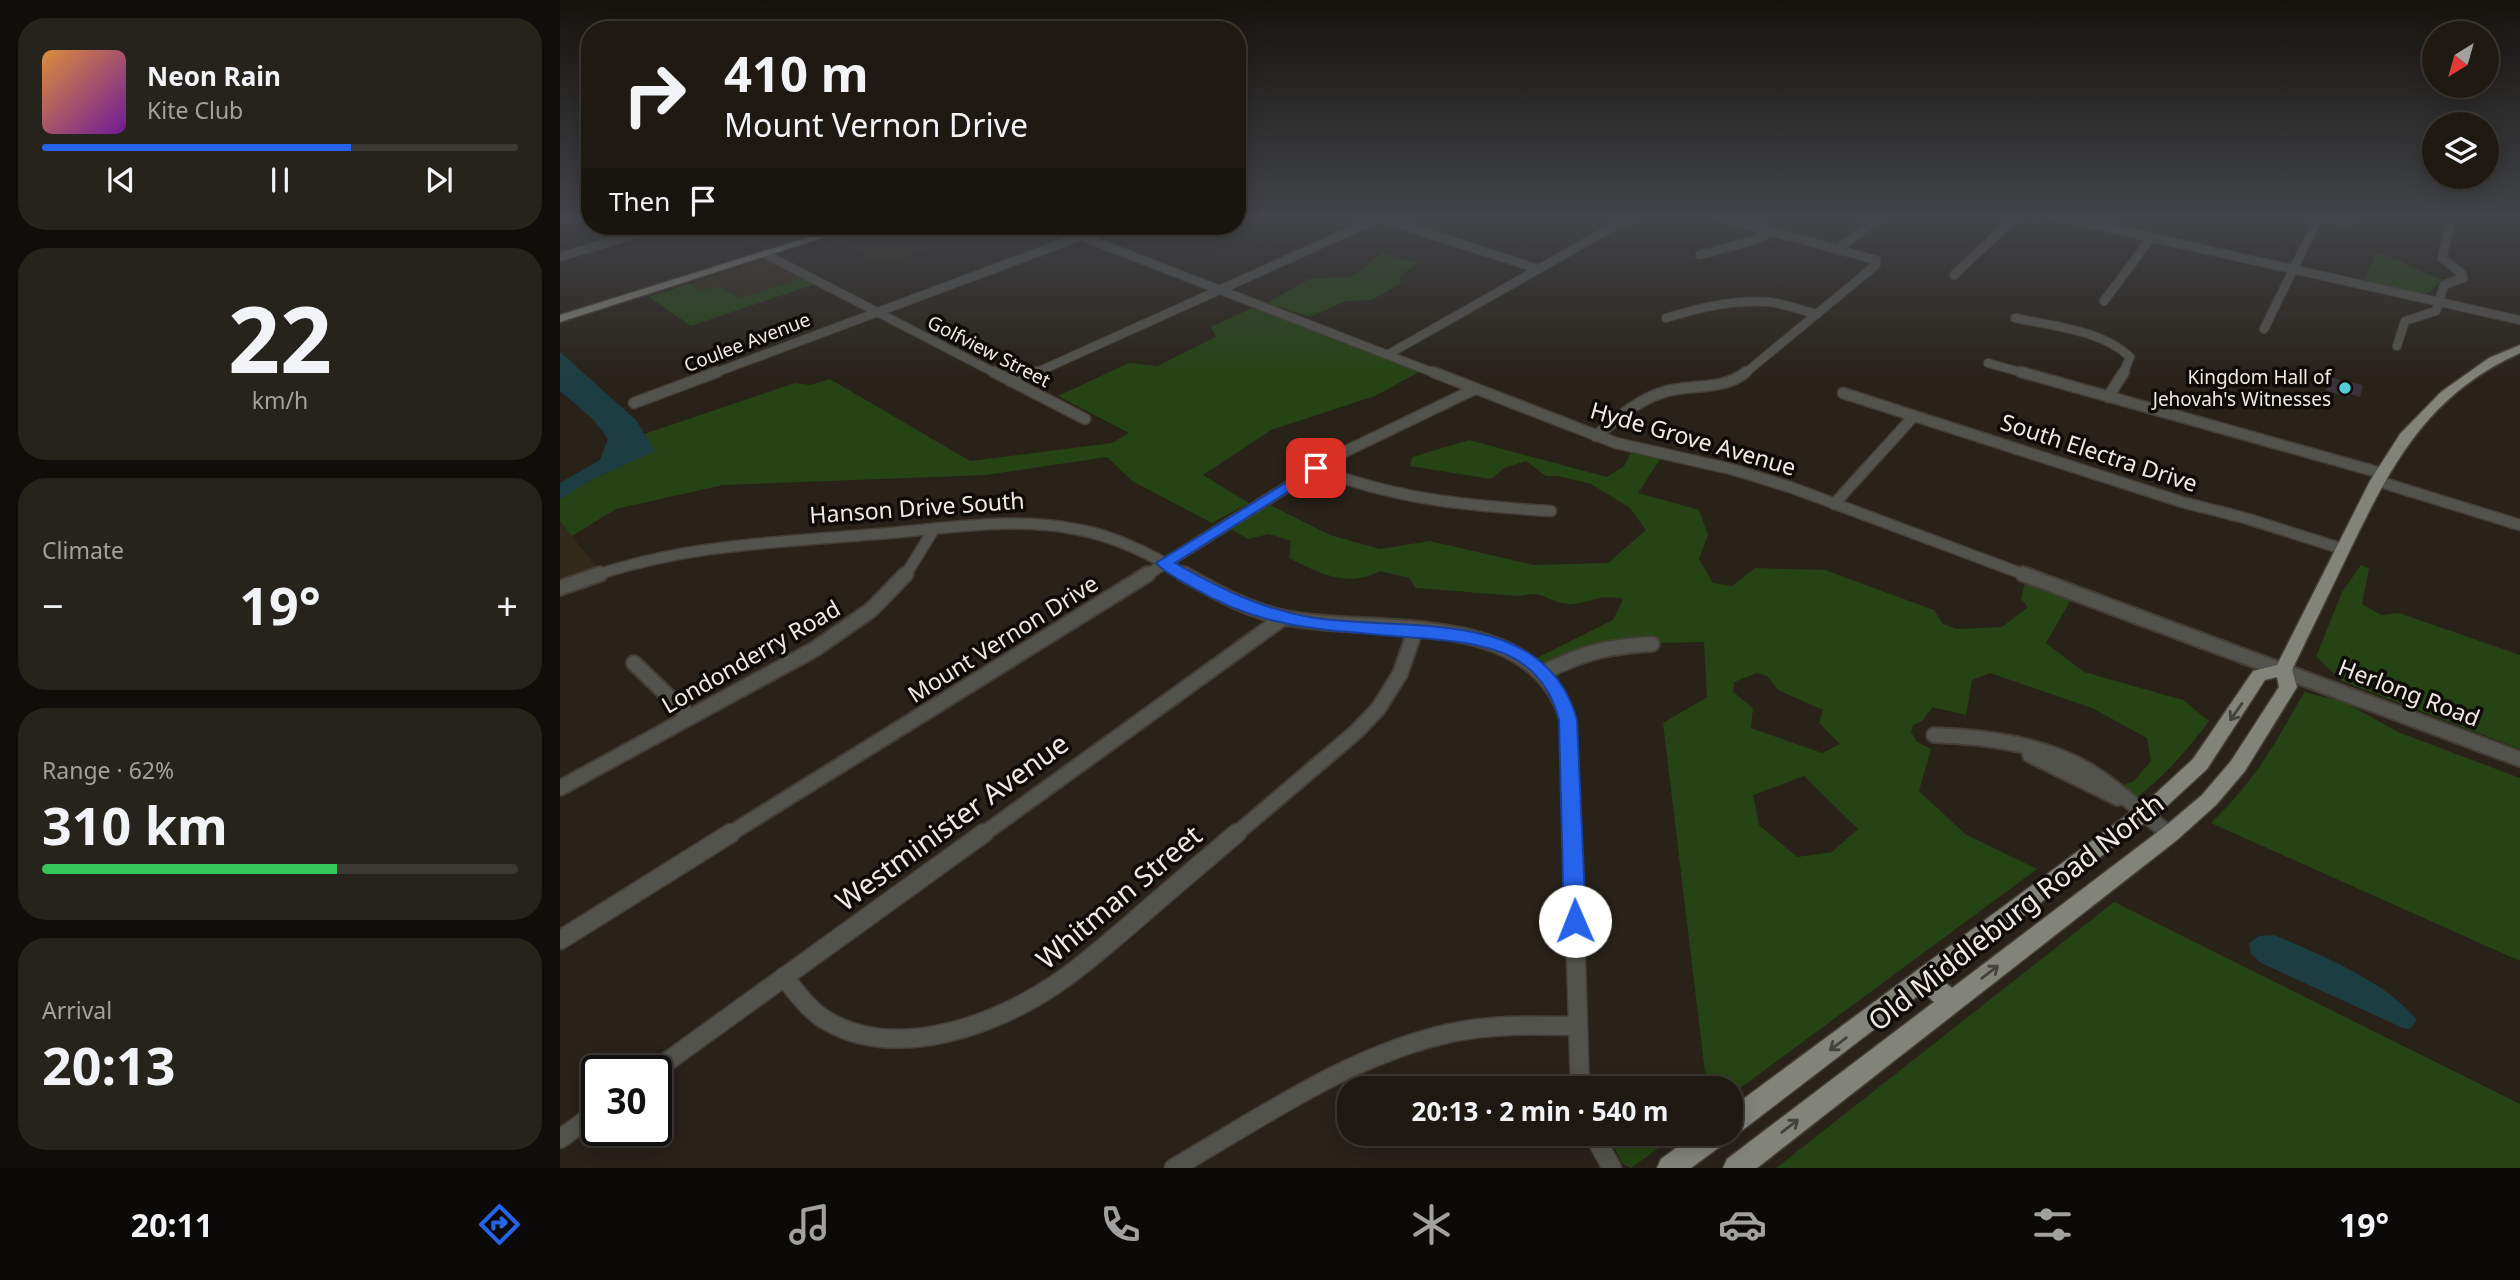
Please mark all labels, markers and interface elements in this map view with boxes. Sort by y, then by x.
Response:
north arrow [2422,21,2499,98]
map controls [2422,21,2499,189]
text: 410 m [724,40,869,106]
icon: right [609,49,700,140]
text: Neon Rain [147,58,281,94]
text: Kite Club [147,94,243,126]
text: Mount Vernon Drive [724,103,1028,146]
button: layers [2422,112,2499,189]
icon: previous [102,161,140,199]
icon: pause [261,161,299,199]
icon: next [420,161,458,199]
icon: arrive [684,182,722,220]
text: Then [609,183,670,219]
text: 22 [228,276,332,400]
street label: Coulee Avenue [680,306,814,378]
street label: Golfview Street [923,309,1055,393]
place label: Kingdom Hall of Jehovah's Witnesses [2151,364,2332,412]
marker: Kingdom Hall of Jehovah's Witnesses [2337,380,2353,396]
text: km/h [252,384,308,416]
street label: Hyde Grove Avenue [1587,393,1800,483]
street label: South Electra Drive [1997,405,2202,499]
pin [1286,438,1346,498]
icon: arrive [1297,449,1335,487]
street label: Hanson Drive South [808,484,1025,530]
text: Climate [42,534,124,566]
street label: Mount Vernon Drive [901,567,1104,710]
text: 19° [239,569,321,640]
text: − [42,579,64,631]
text: + [496,579,518,631]
street label: Londonderry Road [655,592,846,720]
street label: Herlong Road [2334,650,2485,734]
one-way arrow [2229,702,2243,721]
street label: Westminister Avenue [827,724,1076,919]
text: Range · 62% [42,754,174,786]
street label: Old Middleburg Road North [1860,784,2171,1039]
text: 310 km [42,789,228,860]
street label: Whitman Street [1027,816,1209,977]
position arrow [1538,884,1612,958]
one-way arrow [1980,965,1999,980]
text: Arrival [42,994,112,1026]
text: 20:13 [42,1029,176,1100]
one-way arrow [1829,1036,1847,1051]
speed limit sign: 30 [581,1055,672,1146]
text: 20:13 · 2 min · 540 m [1412,1093,1668,1129]
one-way arrow [1781,1119,1799,1134]
icon: directions [475,1200,524,1249]
icon: music [785,1200,834,1249]
icon: phone [1096,1200,1145,1249]
icon: climate [1407,1200,1456,1249]
icon: car [1718,1200,1767,1249]
icon: filters [2028,1200,2077,1249]
text: 20:11 [131,1203,213,1246]
text: 19° [2339,1203,2389,1246]

